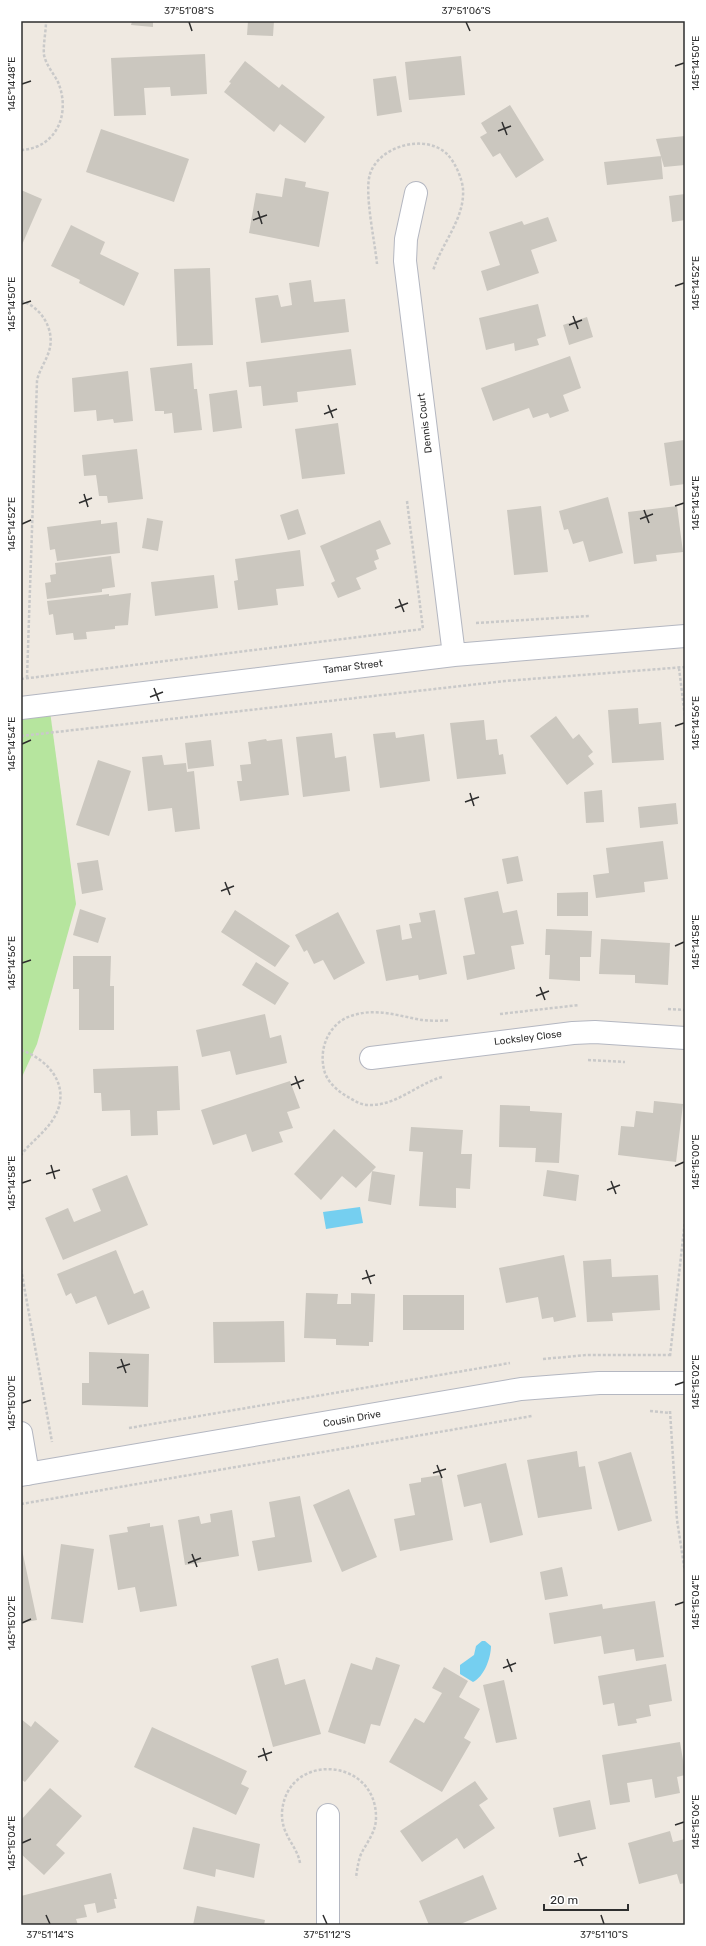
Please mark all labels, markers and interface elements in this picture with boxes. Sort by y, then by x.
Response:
text: 37°51'08"S [164,5,214,17]
text: 37°51'06"S [441,5,491,17]
text: 145°14'50"E [690,36,702,90]
text: 145°14'48"E [6,57,18,111]
text: 145°14'52"E [690,256,702,310]
text: 145°14'50"E [6,277,18,331]
street label: Dennis Court [415,392,435,454]
text: 145°14'54"E [690,476,702,530]
text: 145°14'52"E [6,497,18,551]
street label: Tamar Street [323,657,383,677]
text: 145°14'56"E [690,696,702,750]
text: 145°14'54"E [6,717,18,771]
text: 145°14'58"E [690,915,702,969]
text: 145°14'56"E [6,936,18,990]
street label: Locksley Close [494,1028,563,1048]
text: 145°15'00"E [690,1134,702,1190]
text: 145°14'58"E [6,1156,18,1210]
text: 145°15'02"E [690,1355,702,1409]
text: 145°15'00"E [6,1375,18,1431]
street label: Cousin Drive [322,1408,382,1430]
text: 145°15'04"E [690,1575,702,1629]
text: 145°15'02"E [6,1596,18,1650]
text: 145°15'06"E [690,1795,702,1849]
text: 145°15'04"E [6,1816,18,1870]
scale bar [544,1886,628,1912]
text: 20 m [550,1893,578,1907]
text: 37°51'14"S [26,1929,74,1941]
text: 37°51'12"S [303,1929,351,1941]
text: 37°51'10"S [580,1929,628,1941]

